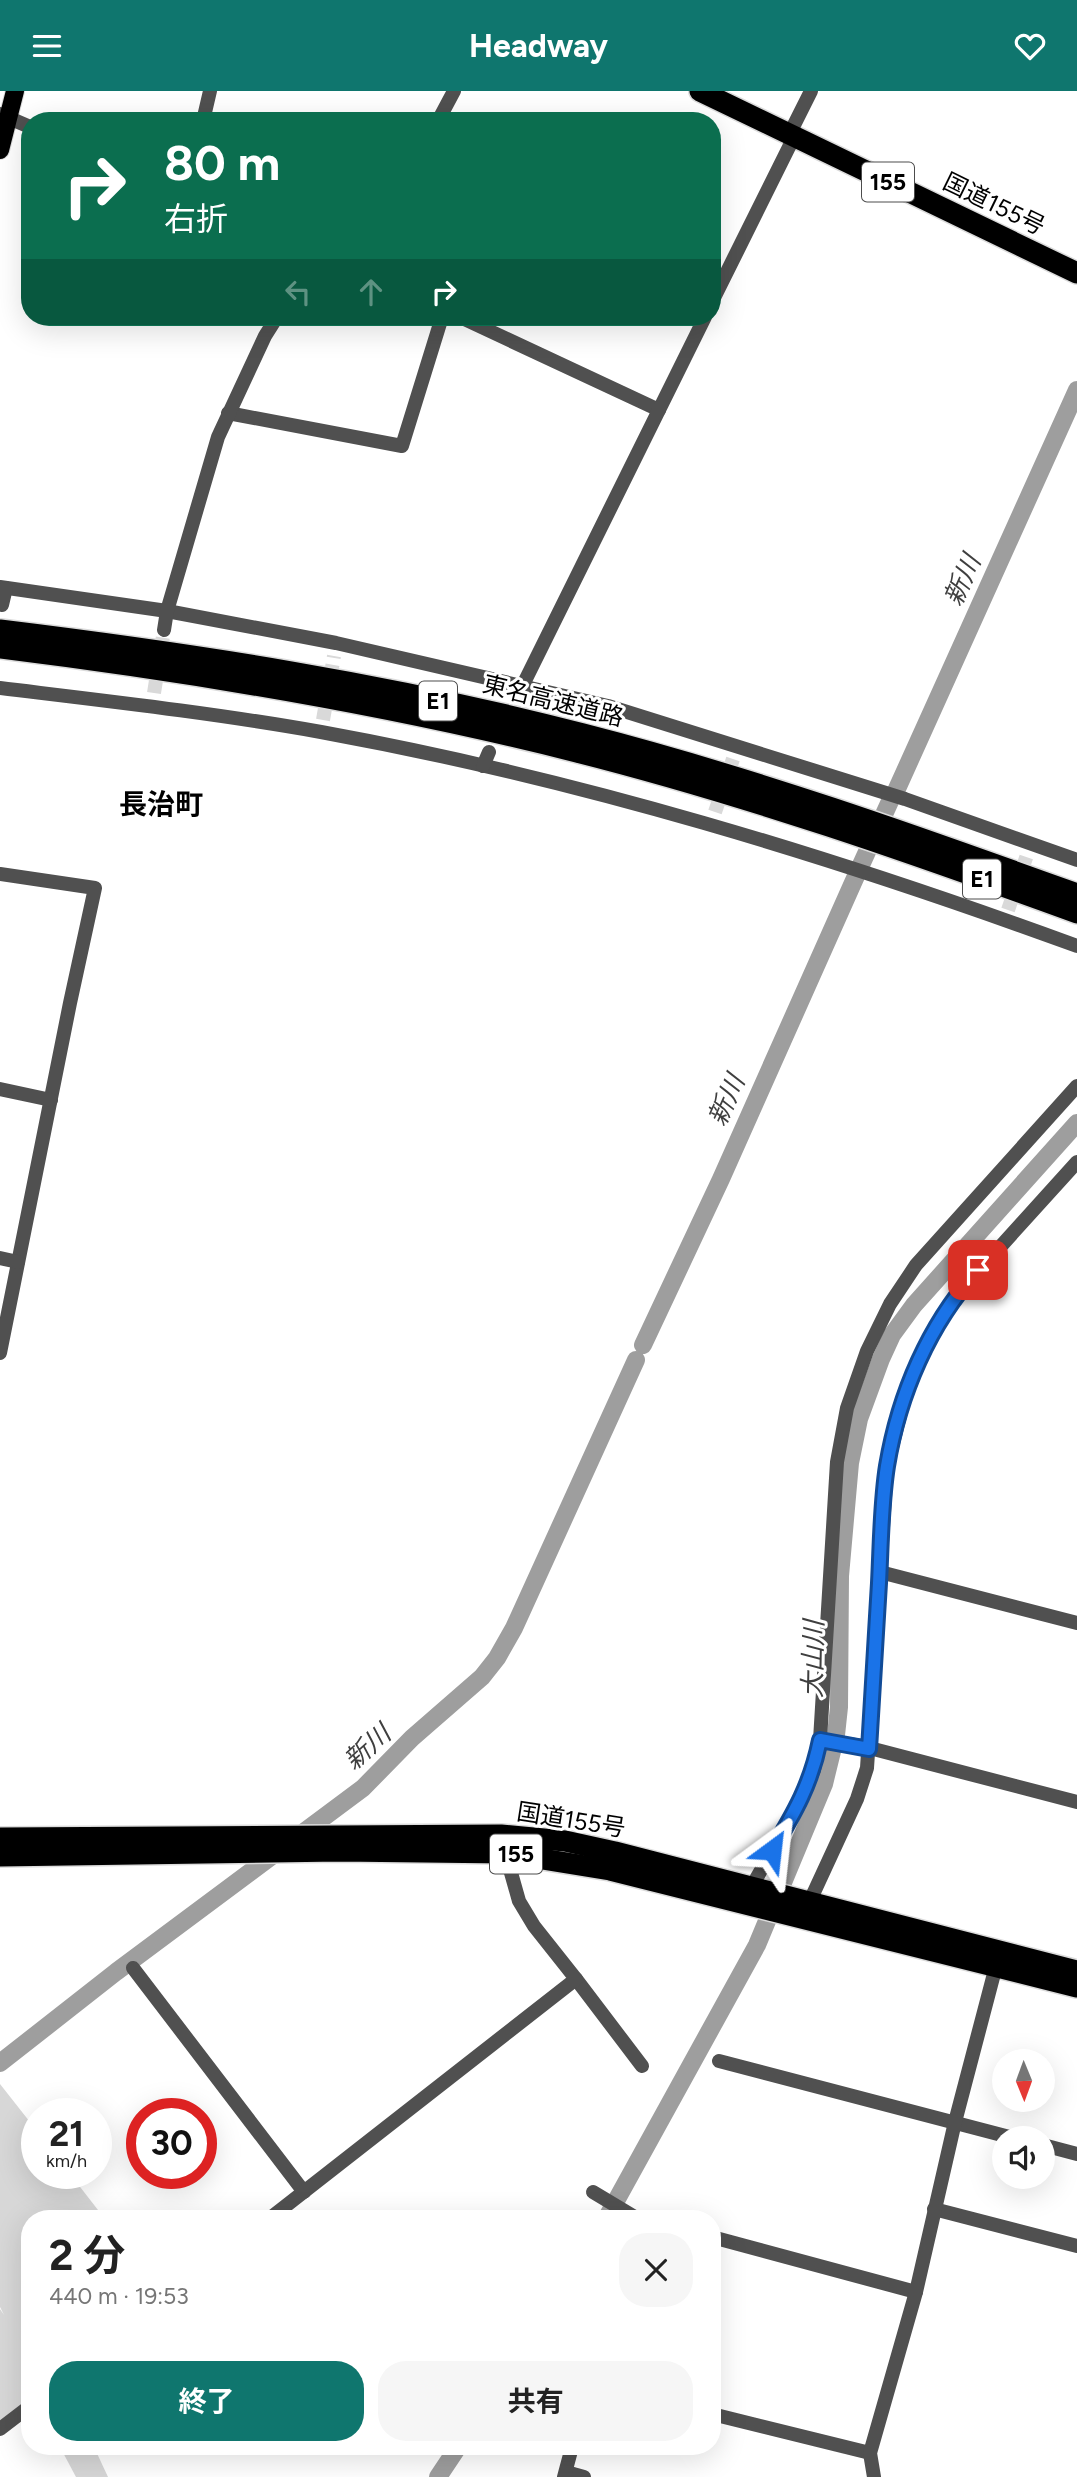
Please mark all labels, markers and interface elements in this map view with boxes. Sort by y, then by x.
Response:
icon: menu [28,27,66,65]
text: Headway [469,27,608,65]
icon: heart [1011,27,1049,65]
text: 80 m [164,133,280,192]
icon: right [49,140,140,231]
road number: 155 [862,163,914,201]
street label: 国道155号 [939,167,1050,241]
text: 右折 [164,200,228,238]
icon: left [279,273,317,311]
icon: ahead [352,273,390,311]
icon: right [425,273,463,311]
water label: 新川 [937,547,988,610]
street label: 東名高速道路 [480,669,626,732]
road number: E1 [419,681,457,721]
district label: 長治町 [119,787,203,821]
road number: E1 [963,859,1001,899]
water label: 新川 [701,1067,752,1130]
pin [948,1240,1008,1300]
icon: arrive [959,1251,997,1289]
water label: 大山川 [796,1617,830,1698]
water label: 新川 [337,1716,399,1776]
street label: 国道155号 [515,1797,627,1842]
position arrow [735,1813,809,1887]
road number: 155 [490,1835,542,1873]
north arrow [992,2049,1055,2112]
map controls [992,2049,1055,2189]
speed limit sign: 30 [126,2098,217,2189]
text: 21 [49,2113,84,2155]
button: sound [992,2126,1055,2189]
text: km/h [46,2150,87,2172]
text: 2 分 [49,2230,125,2281]
button: close [619,2233,693,2307]
text: 440 m · 19:53 [49,2282,189,2310]
button: 終了 [49,2361,364,2441]
button: 共有 [378,2361,693,2441]

